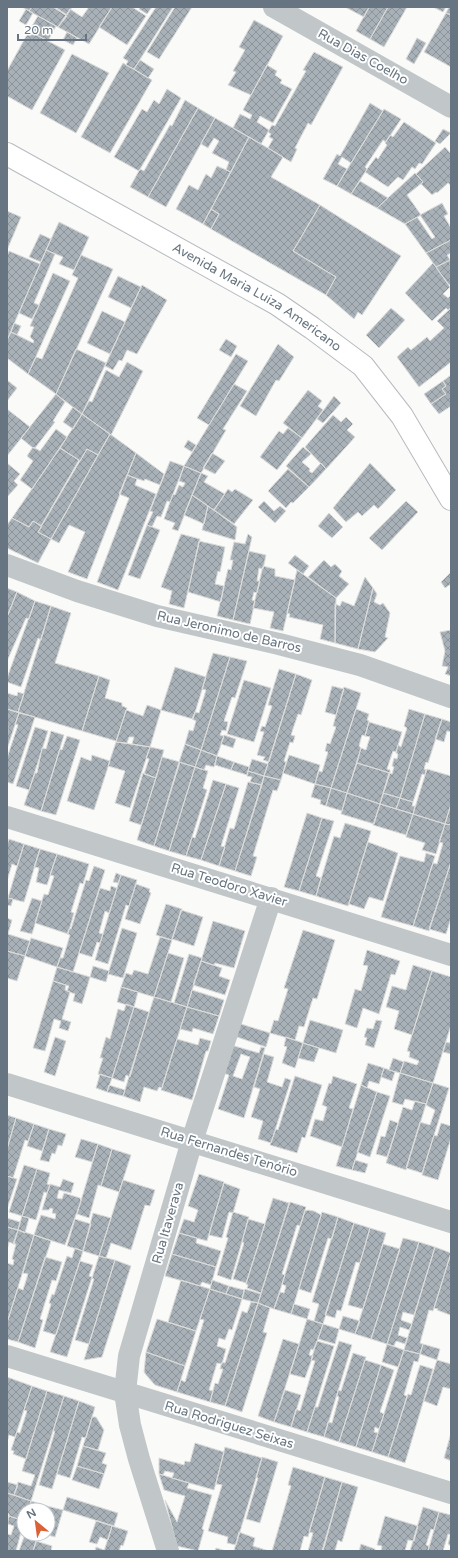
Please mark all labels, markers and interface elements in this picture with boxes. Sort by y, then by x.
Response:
scale bar [18,16,86,42]
text: 20 m [24,23,53,37]
street label: Rua Dias Coelho [315,26,411,88]
street label: Avenida Maria Luiza Americano [169,239,344,355]
street label: Rua Jeronimo de Barros [155,608,303,656]
street label: Rua Teodoro Xavier [169,860,289,910]
street label: Rua Fernandes Tenório [159,1124,299,1180]
street label: Rua Itaverava [149,1180,187,1266]
street label: Rua Rodriguez Seixas [163,1398,295,1452]
north arrow [16,1502,56,1542]
text: N [24,1506,38,1522]

